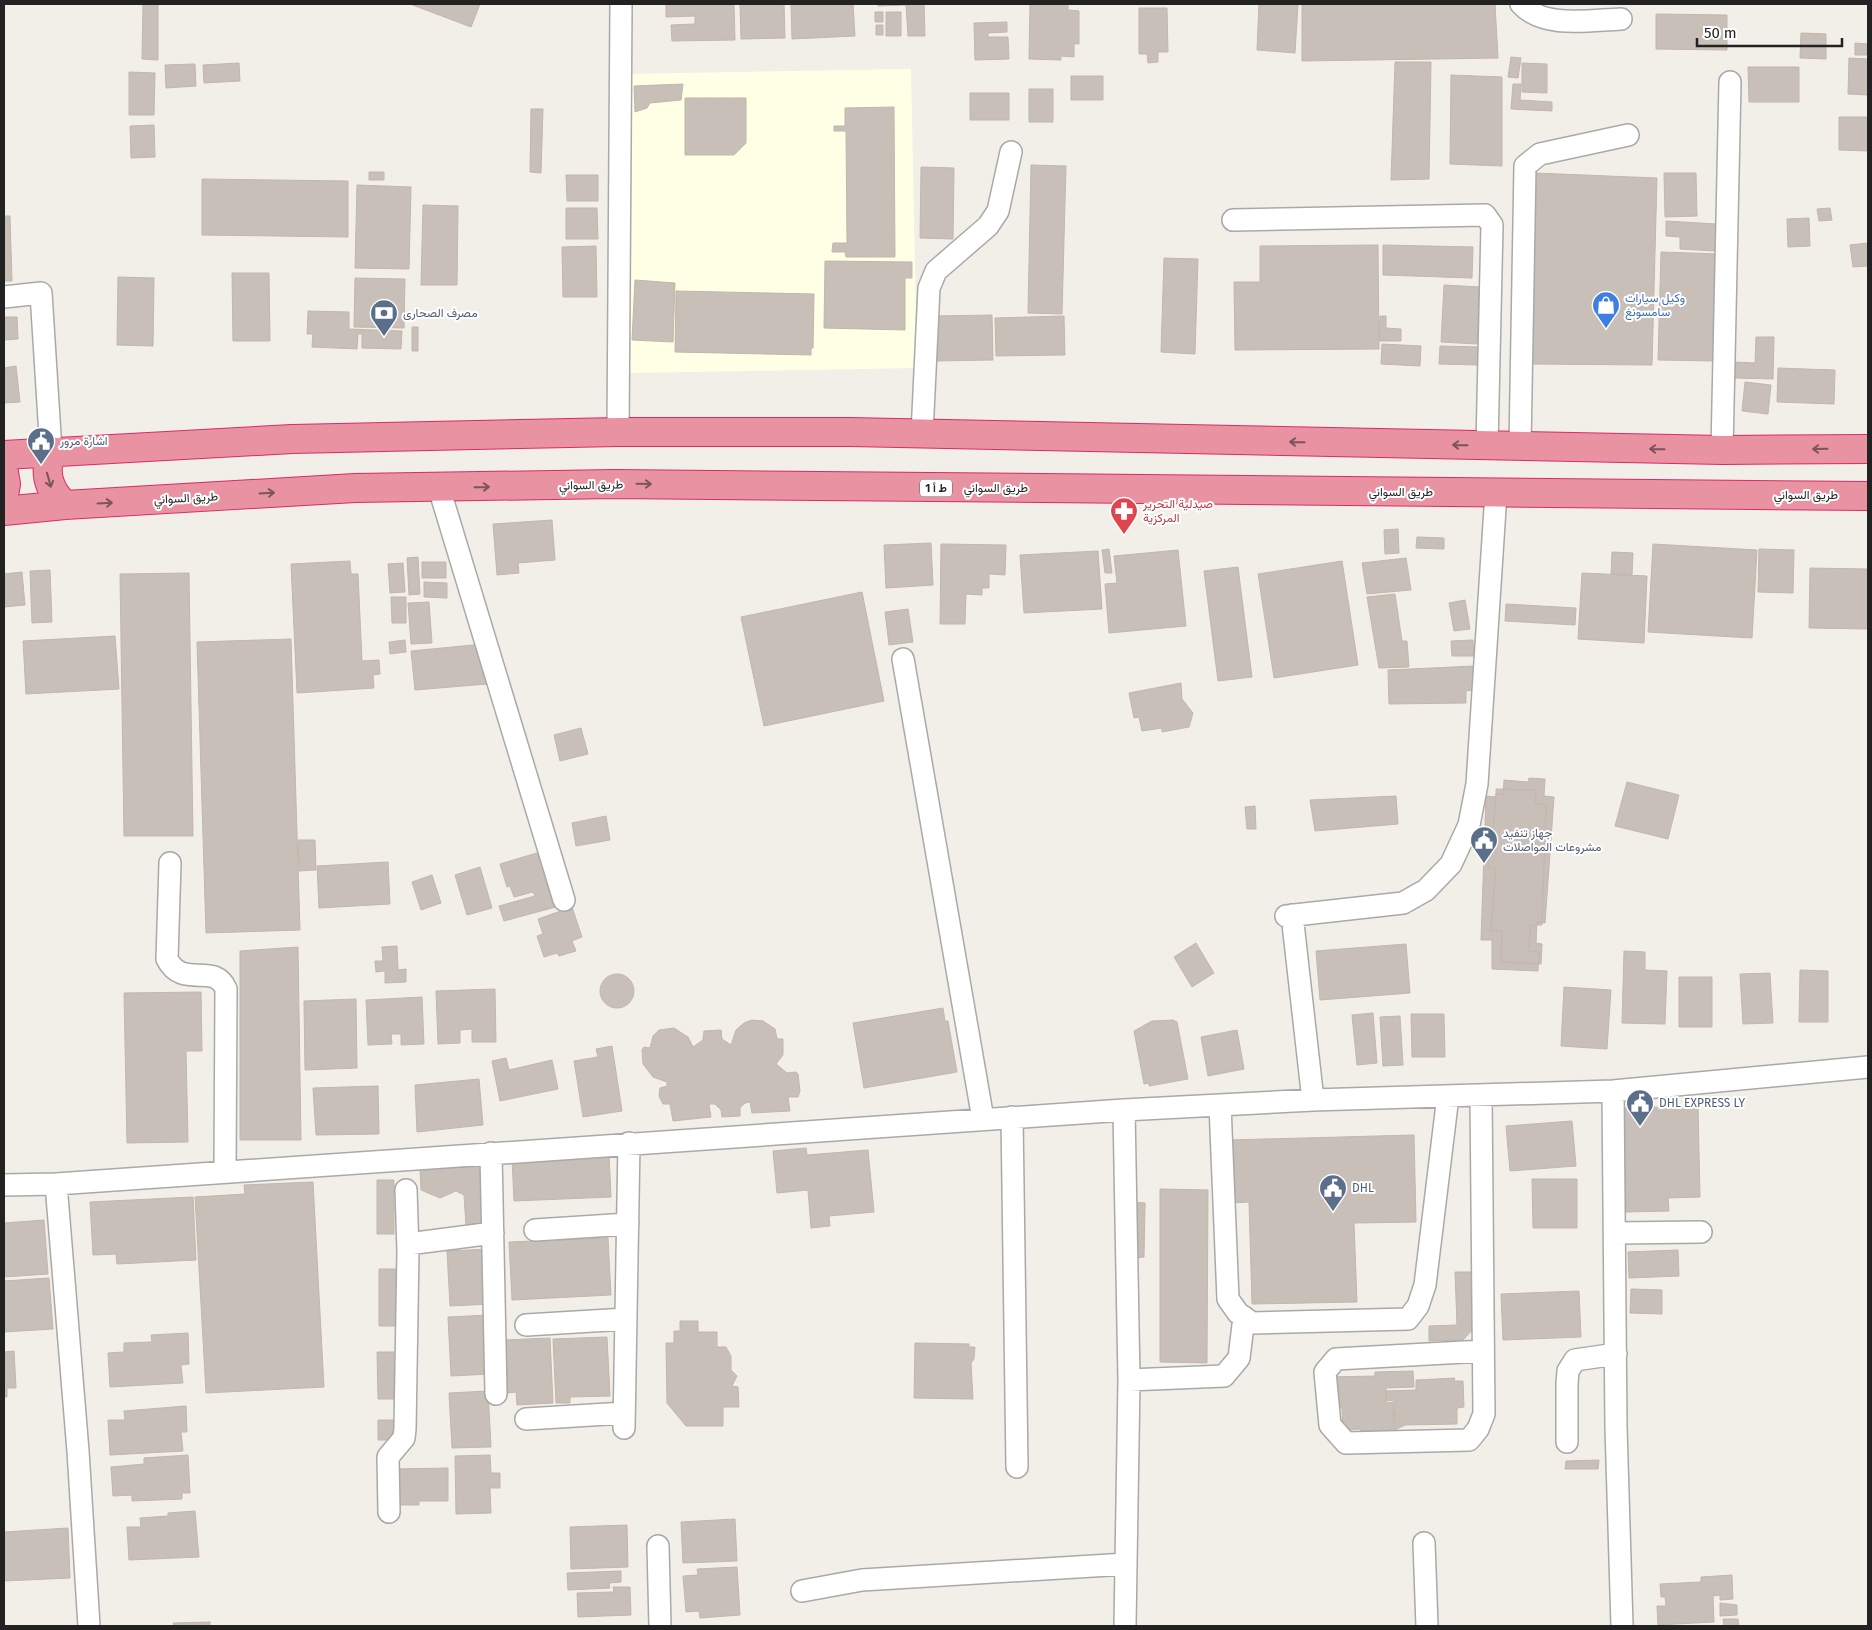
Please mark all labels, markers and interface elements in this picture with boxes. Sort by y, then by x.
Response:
scale bar [1697,15,1842,47]
text: 50 m [1704,24,1737,42]
shop icon: وكيل سيارات سامسونغ [1591,290,1621,329]
place label: وكيل سيارات سامسونغ [1625,291,1685,321]
bank icon: مصرف الصحارى [369,298,399,337]
place label: مصرف الصحارى [403,306,478,321]
public building icon: اشارة مرور [26,426,56,465]
place label: اشارة مرور [59,434,108,449]
one-way arrow [1289,437,1305,446]
one-way arrow [1452,440,1468,450]
one-way arrow [1649,444,1666,454]
one-way arrow [1812,444,1828,454]
one-way arrow [45,472,55,488]
street label: طريق السواني [559,477,624,496]
one-way arrow [636,479,652,489]
road number: ط أ 1 [920,479,952,496]
street label: طريق السواني [964,481,1028,498]
one-way arrow [473,482,489,492]
street label: طريق السواني [1369,485,1433,502]
street label: طريق السواني [1774,488,1838,505]
street label: طريق السواني [154,489,219,510]
one-way arrow [259,489,275,498]
pharmacy icon: صيدلية التحرير المركزية [1109,496,1139,535]
place label: صيدلية التحرير المركزية [1142,497,1213,526]
one-way arrow [96,498,112,507]
public building icon: جهاز تنفيد مشروعات المواصلات [1469,825,1499,864]
place label: جهاز تنفيد مشروعات المواصلات [1503,826,1601,855]
public building icon: DHL EXPRESS LY [1625,1088,1655,1127]
place label: DHL EXPRESS LY [1659,1096,1745,1110]
public building icon: DHL [1318,1173,1348,1212]
place label: DHL [1352,1181,1374,1195]

